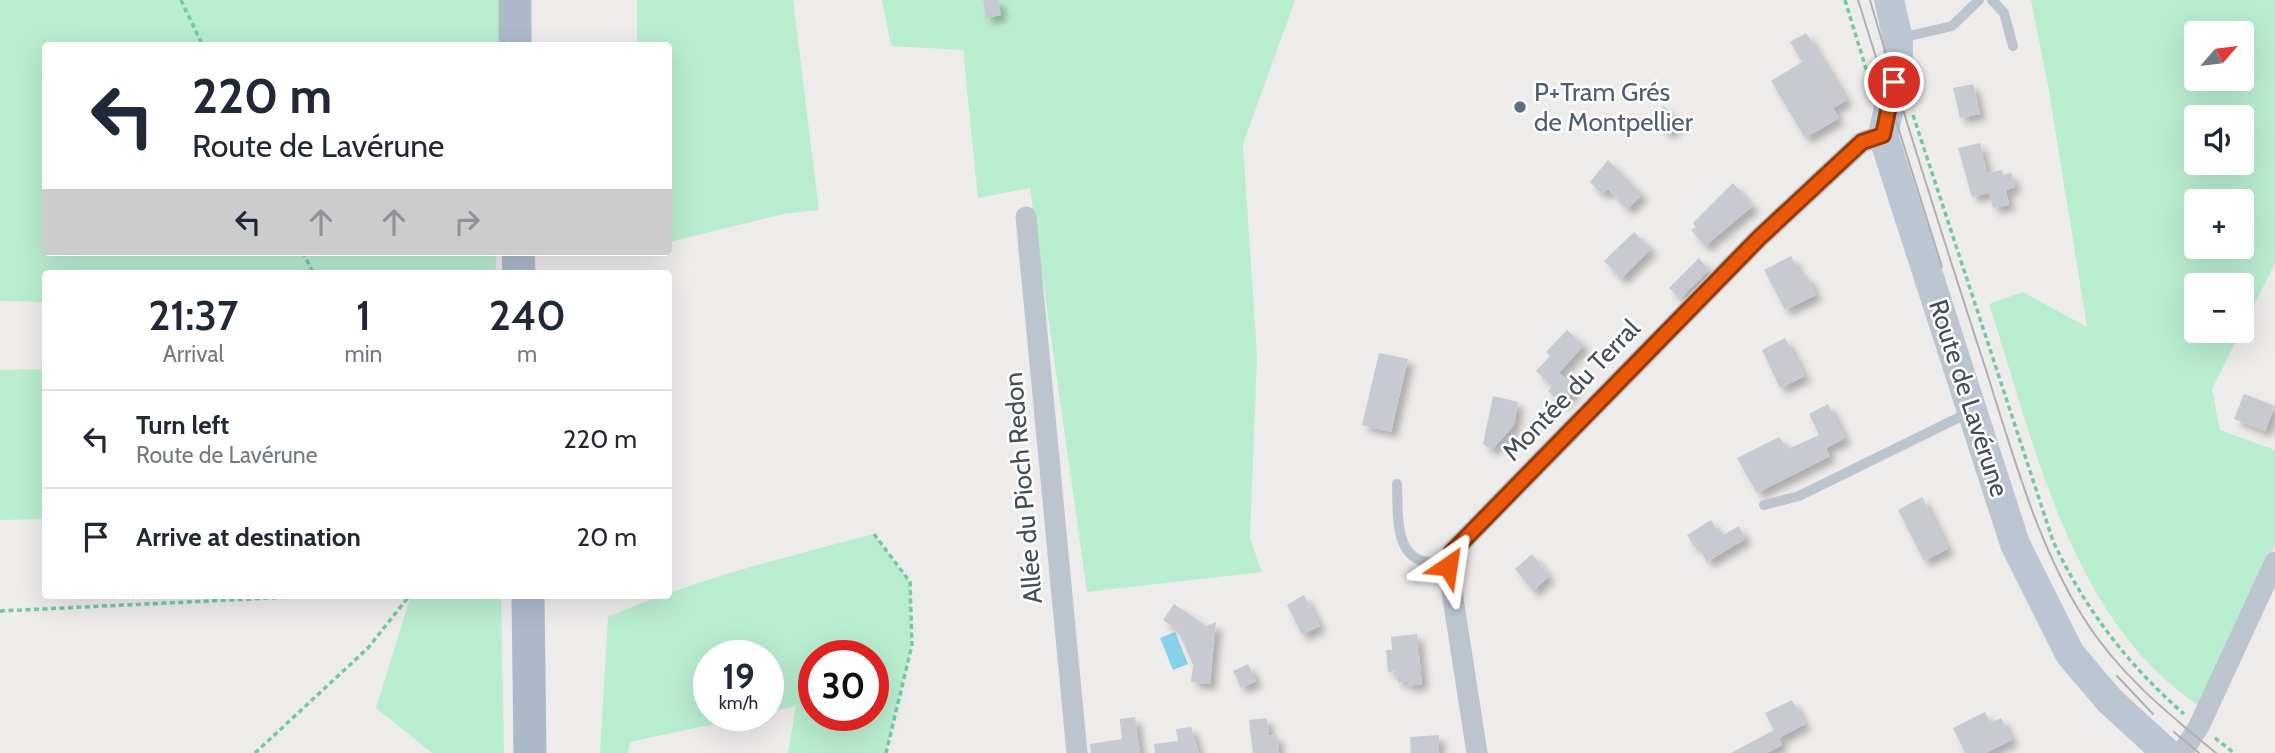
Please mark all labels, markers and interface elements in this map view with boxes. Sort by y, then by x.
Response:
north arrow [2184,21,2254,91]
map controls [2184,21,2254,343]
pin [1864,52,1924,112]
icon: arrive [1875,63,1913,101]
text: 220 m [192,66,332,125]
icon: left [77,70,168,161]
place label: P+Tram Grés de Montpellier [1534,76,1694,138]
marker: P+Tram Grés de Montpellier [1512,99,1528,115]
button: sound [2184,105,2254,175]
text: Route de Lavérune [192,126,444,165]
button: + [2184,189,2254,259]
icon: left [229,203,267,241]
icon: ahead [302,203,340,241]
icon: ahead [375,203,413,241]
icon: right [448,203,486,241]
button: − [2184,273,2254,343]
text: 21:37 [148,289,238,341]
text: 1 [356,289,371,341]
text: 240 [489,289,566,341]
street label: Route de Lavérune [1922,296,2016,500]
street label: Montée du Terral [1495,313,1647,467]
text: Arrival [163,340,224,368]
text: min [345,340,382,368]
text: m [517,340,537,368]
street label: Allée du Pioch Redon [997,371,1049,605]
text: Turn left [136,409,229,441]
icon: left [77,420,115,458]
text: 220 m [563,423,637,455]
text: Route de Lavérune [136,441,317,469]
icon: arrive [77,518,115,556]
text: Arrive at destination [136,521,361,553]
text: 20 m [577,521,637,553]
position arrow [1411,529,1485,603]
speed limit sign: 30 [798,640,889,731]
text: 19 [722,655,755,698]
text: km/h [719,692,758,714]

